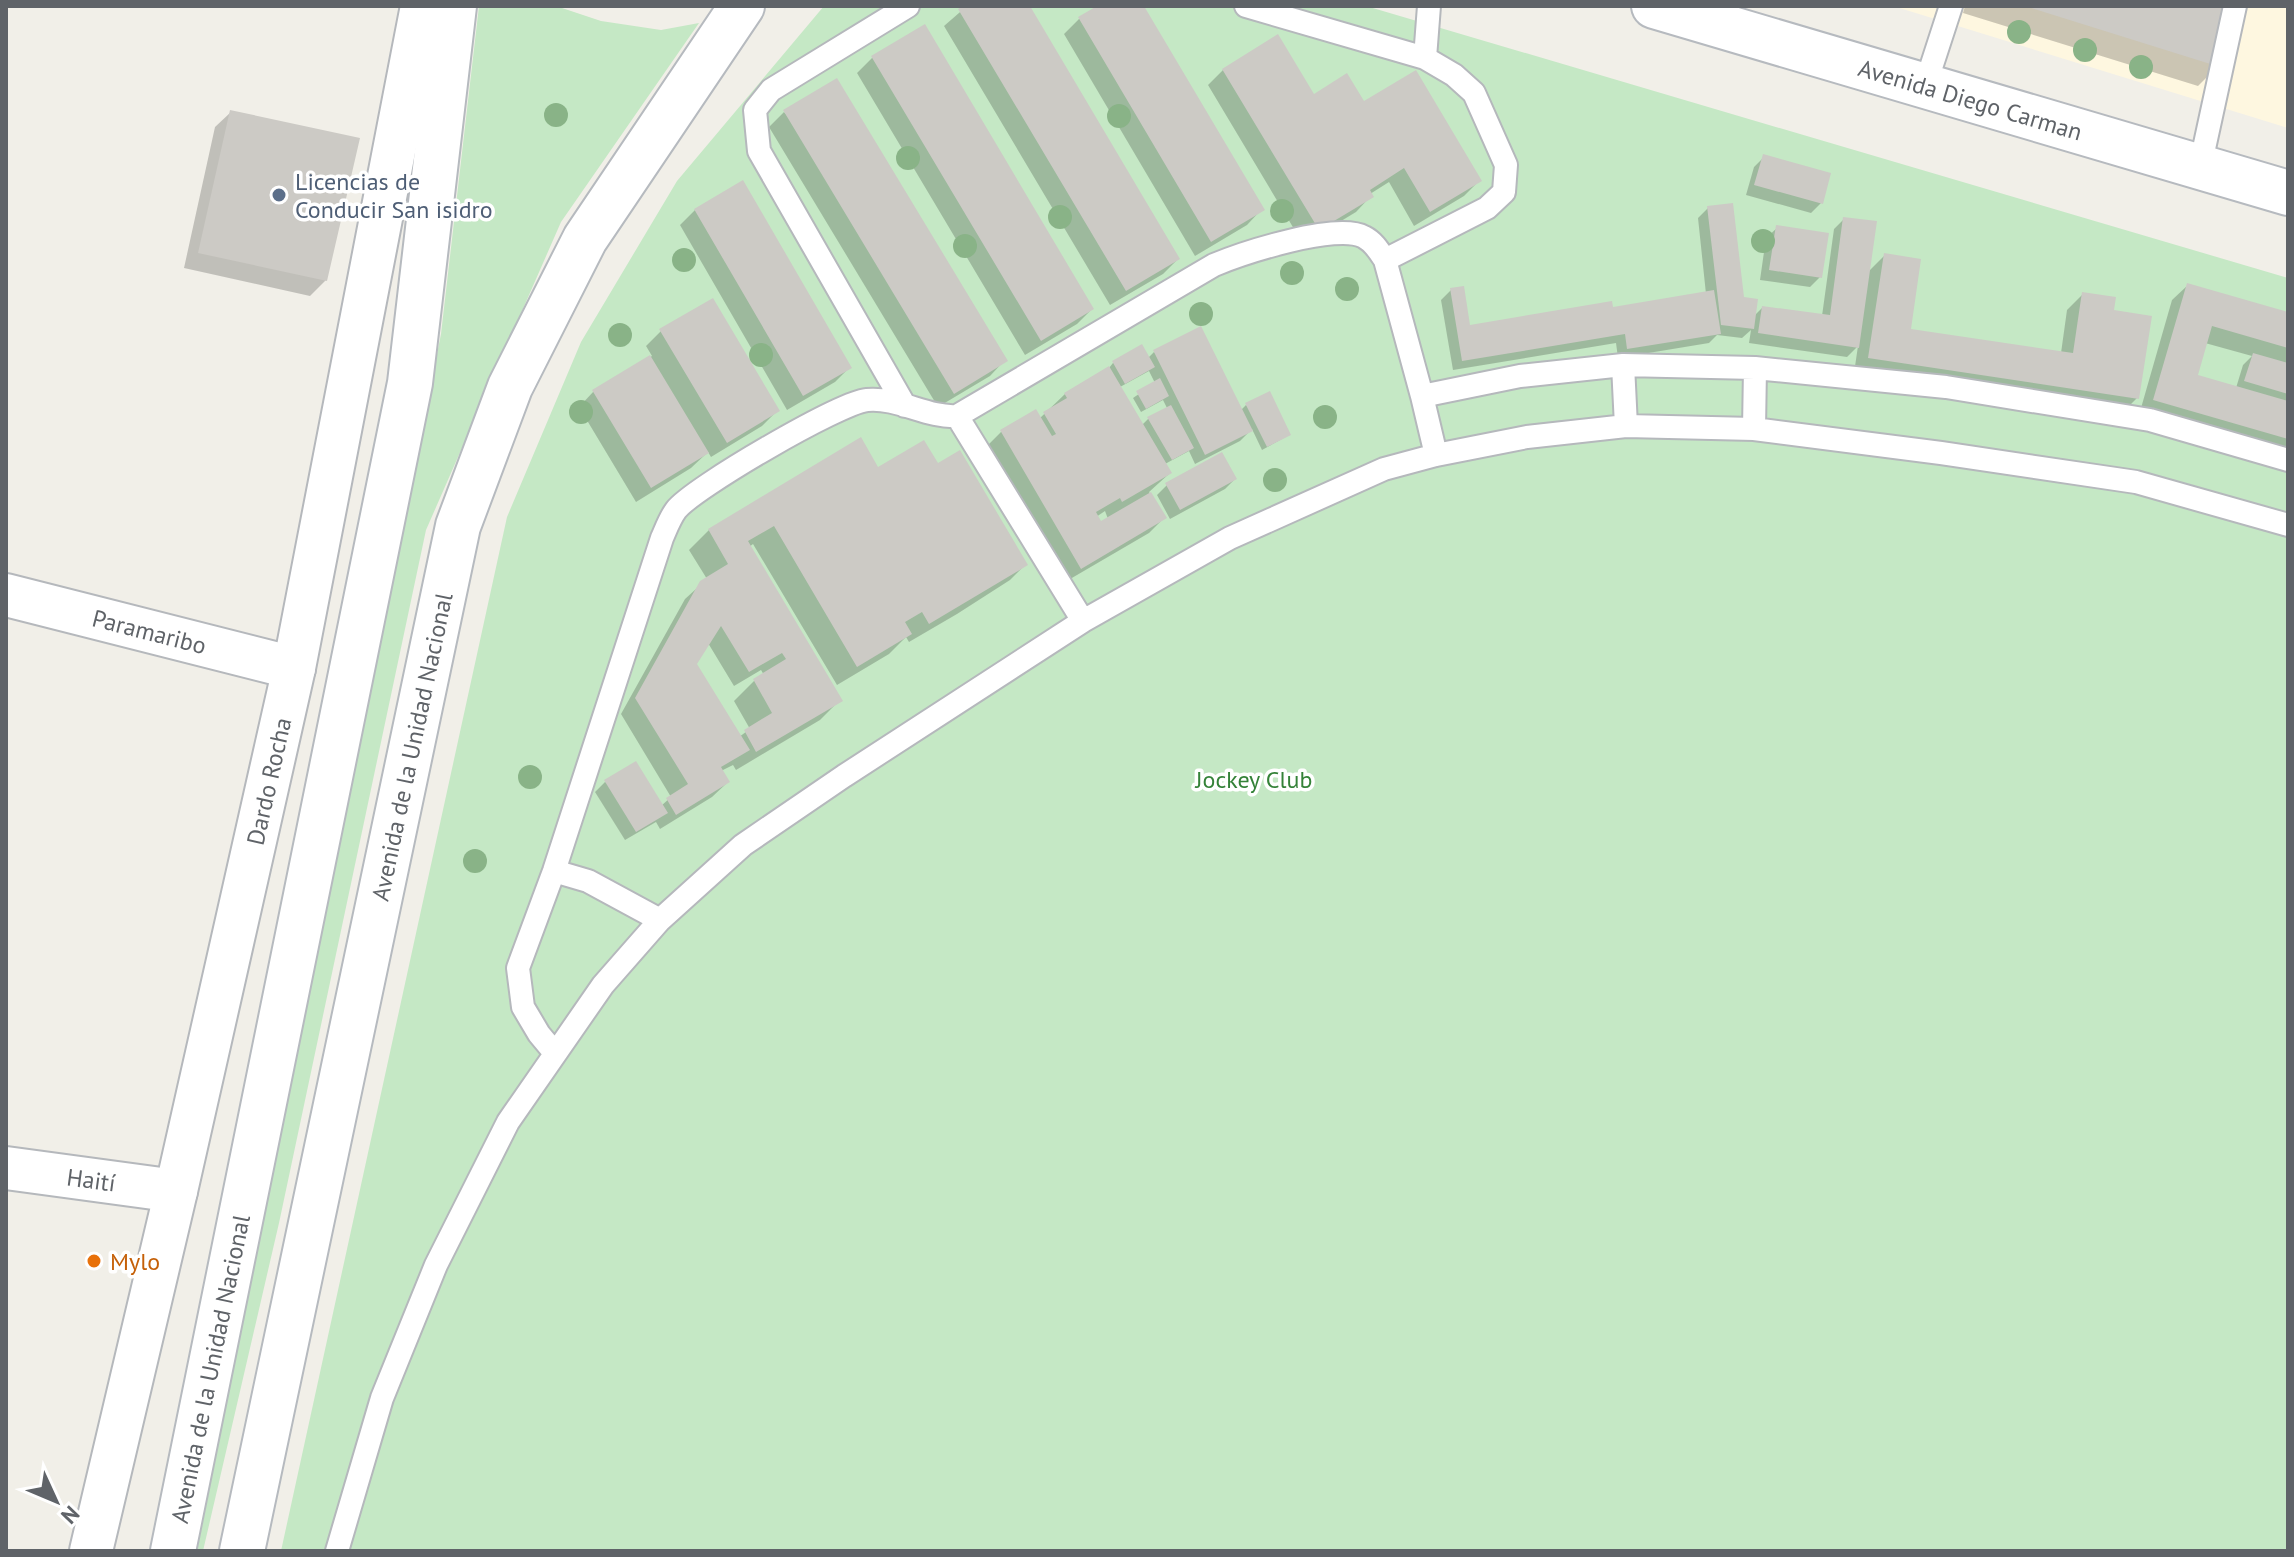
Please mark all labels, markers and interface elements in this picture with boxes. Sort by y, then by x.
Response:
street label: Avenida Diego Carman [1855,52,2086,147]
place label: Licencias de Conducir San isidro [295,166,493,225]
marker: Licencias de Conducir San isidro [270,186,288,204]
street label: Avenida de la Unidad Nacional [364,590,459,904]
street label: Paramaribo [89,602,210,661]
street label: Dardo Rocha [239,714,298,848]
park label: Jockey Club [1195,764,1312,795]
street label: Haití [65,1161,118,1198]
street label: Avenida de la Unidad Nacional [164,1212,256,1526]
place label: Mylo [110,1246,160,1277]
marker: Mylo [85,1252,103,1270]
north arrow [16,1461,96,1541]
text: N [55,1500,85,1530]

